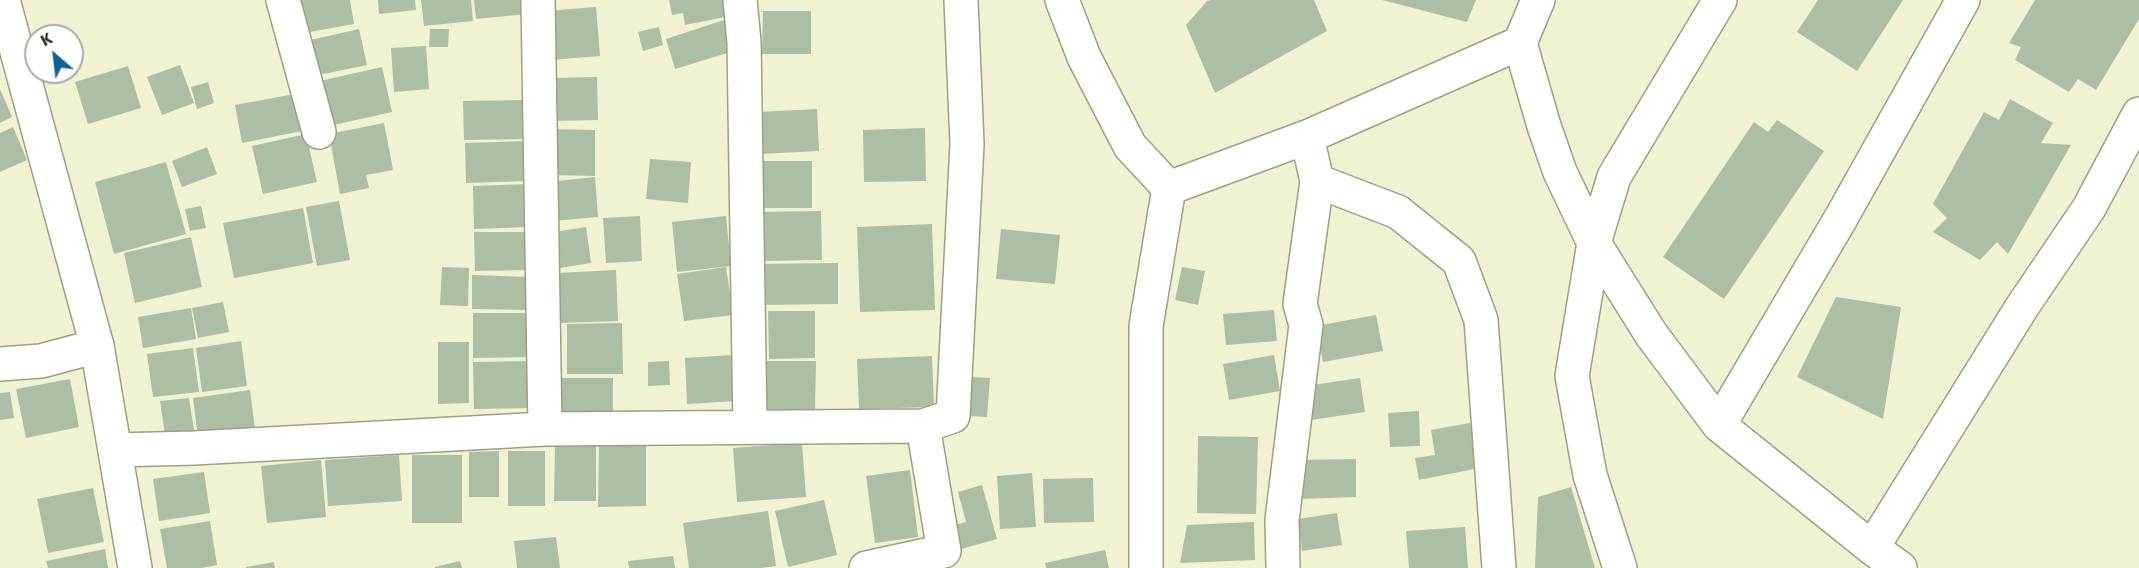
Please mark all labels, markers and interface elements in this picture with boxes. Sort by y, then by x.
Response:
north arrow [24,24,84,84]
text: K [37,29,55,50]

